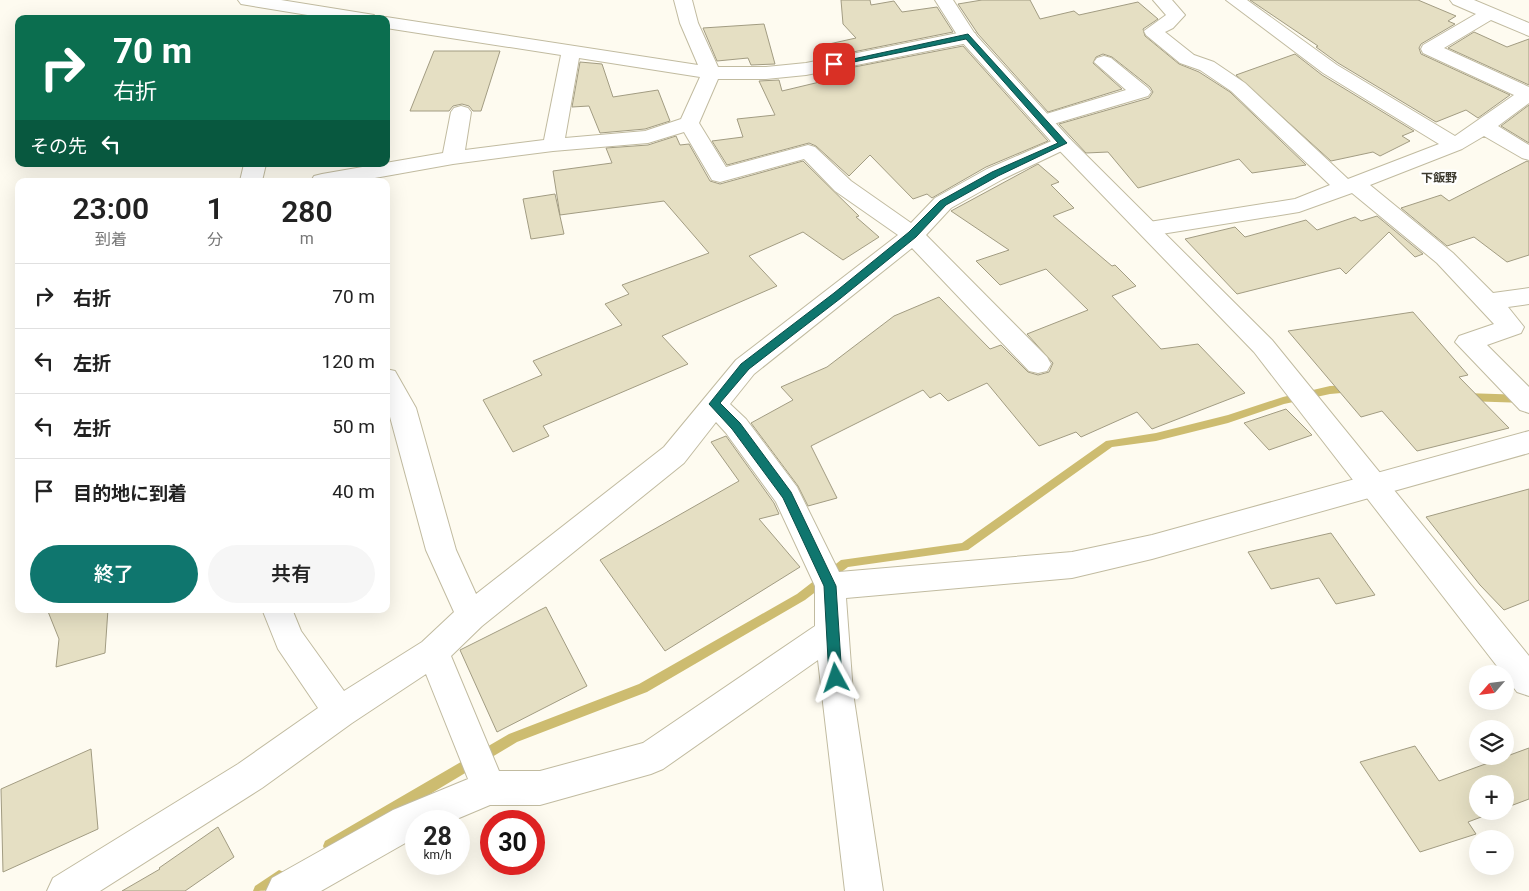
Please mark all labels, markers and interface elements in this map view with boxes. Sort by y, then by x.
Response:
text: 70 m [113,31,192,72]
icon: right [30,35,95,100]
pin [813,43,855,85]
icon: arrive [820,50,848,78]
text: 右折 [113,79,157,104]
icon: left [97,130,125,158]
text: その先 [30,135,87,158]
district label: 下飯野 [1421,171,1457,185]
text: 23:00 [72,191,149,226]
text: 1 [207,191,224,226]
text: 280 [281,194,333,229]
text: m [300,229,314,248]
text: 到着 [95,230,127,249]
text: 分 [207,230,223,249]
icon: right [30,282,58,310]
text: 70 m [332,285,375,308]
text: 右折 [73,287,111,310]
icon: left [30,347,58,375]
text: 120 m [322,350,375,373]
text: 左折 [73,352,111,375]
icon: left [30,412,58,440]
text: 50 m [332,415,375,438]
text: 左折 [73,417,111,440]
icon: arrive [30,477,58,505]
text: 40 m [332,480,375,503]
text: 目的地に到着 [73,482,187,505]
button: 終了 [30,545,198,603]
button: 共有 [208,545,375,603]
position arrow [809,651,861,703]
north arrow [1469,665,1514,710]
map controls [1469,665,1514,875]
button: layers [1469,720,1514,765]
button: + [1469,775,1514,820]
speed limit sign: 30 [480,810,545,875]
text: 28 [423,822,452,851]
button: − [1469,830,1514,875]
text: km/h [423,848,452,862]

